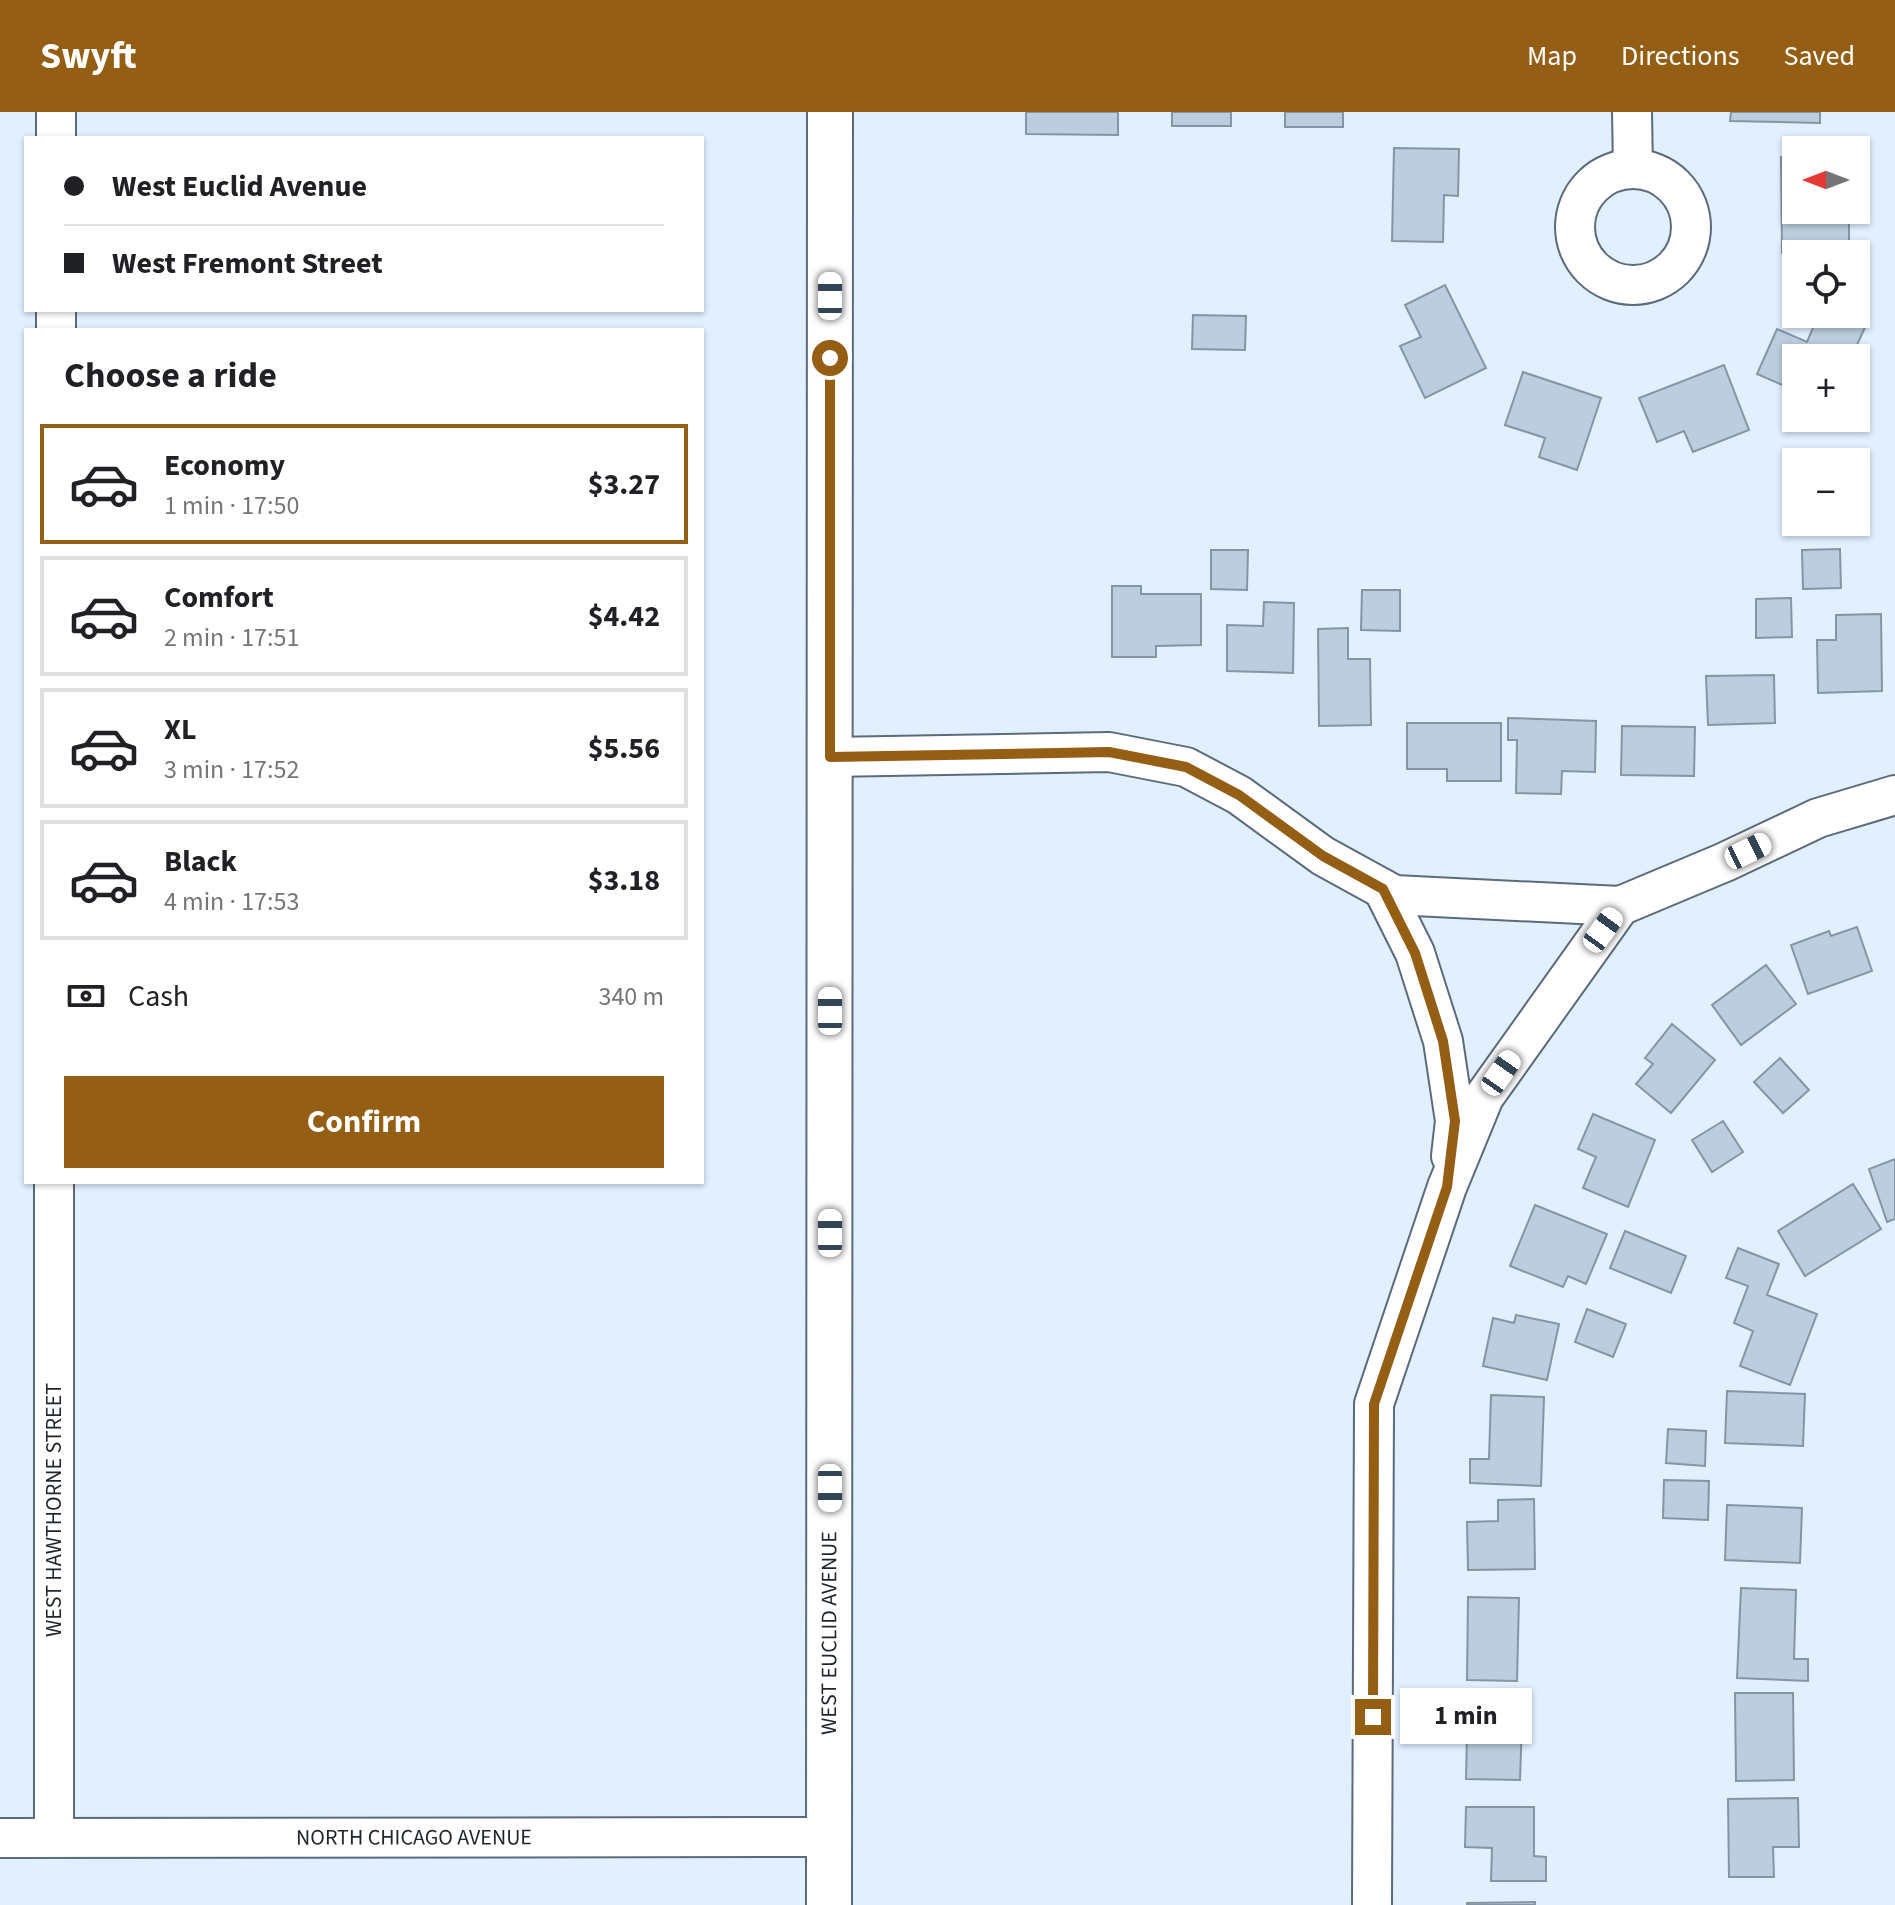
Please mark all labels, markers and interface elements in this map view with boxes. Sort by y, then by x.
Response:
text: Swyft [40,29,137,83]
text: Map [1527,36,1577,76]
text: Directions [1621,36,1740,76]
text: Saved [1784,36,1855,76]
north arrow [1782,136,1870,224]
map controls [1782,136,1870,536]
text: West Euclid Avenue [112,165,367,208]
button: locate [1782,240,1870,328]
text: West Fremont Street [112,242,383,285]
car [818,272,842,320]
route start [812,340,848,376]
button: + [1782,344,1870,432]
text: Choose a ride [64,350,277,401]
text: Economy [164,444,285,487]
icon: car [68,448,140,520]
button: − [1782,448,1870,536]
text: $3.27 [588,463,660,506]
text: 1 min · 17:50 [164,487,299,524]
text: Comfort [164,576,274,619]
icon: car [68,580,140,652]
text: $4.42 [588,595,660,638]
text: 2 min · 17:51 [164,619,299,656]
text: XL [164,708,197,751]
icon: car [68,712,140,784]
text: $5.56 [588,727,660,770]
text: 3 min · 17:52 [164,751,299,788]
car [1721,830,1775,872]
text: Black [164,840,237,883]
icon: car [68,844,140,916]
text: $3.18 [588,859,660,902]
text: 4 min · 17:53 [164,883,299,920]
car [1579,904,1627,956]
icon: cash [64,974,108,1018]
text: Cash [128,975,189,1018]
text: 340 m [598,978,664,1015]
car [818,987,842,1035]
car [1477,1046,1525,1100]
button: Confirm [64,1076,664,1168]
car [818,1209,842,1257]
street label: WEST HAWTHORNE STREET [38,1383,70,1637]
car [818,1464,842,1512]
street label: WEST EUCLID AVENUE [813,1531,845,1735]
callout: 1 min [1401,1689,1533,1745]
text: 1 min [1434,1697,1498,1734]
route end [1355,1699,1391,1735]
street label: NORTH CHICAGO AVENUE [296,1821,532,1854]

